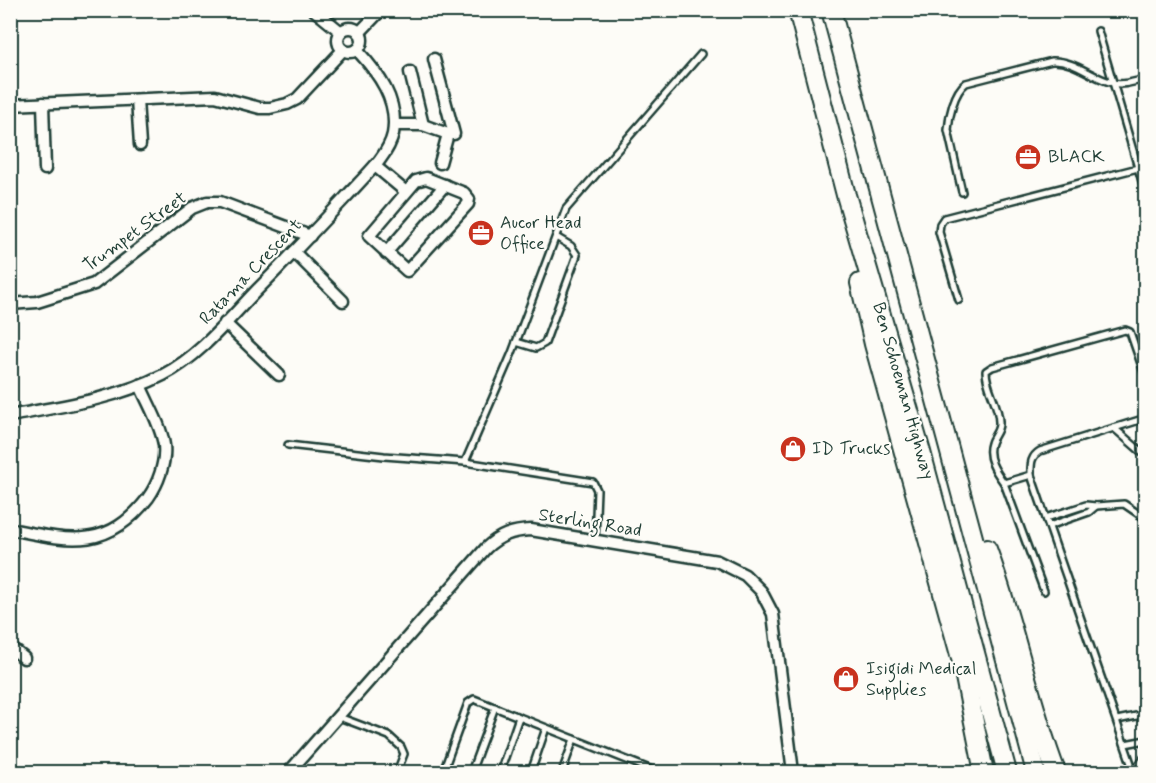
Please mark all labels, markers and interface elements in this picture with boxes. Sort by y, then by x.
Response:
office icon: BLACK [1013,142,1043,172]
place label: BLACK [1048,145,1105,169]
street label: Trumpet Street [78,186,192,278]
place label: Aucor Head Office [500,211,581,256]
street label: Ratama Crescent [194,214,308,330]
office icon: Aucor Head Office [466,218,496,248]
street label: Ben Schoeman Highway [866,300,940,482]
shop icon: ID Trucks [778,434,808,464]
place label: ID Trucks [812,437,890,461]
street label: Sterling Road [536,503,643,545]
place label: Isigidi Medical Supplies [866,657,977,702]
shop icon: Isigidi Medical Supplies [831,664,861,694]

